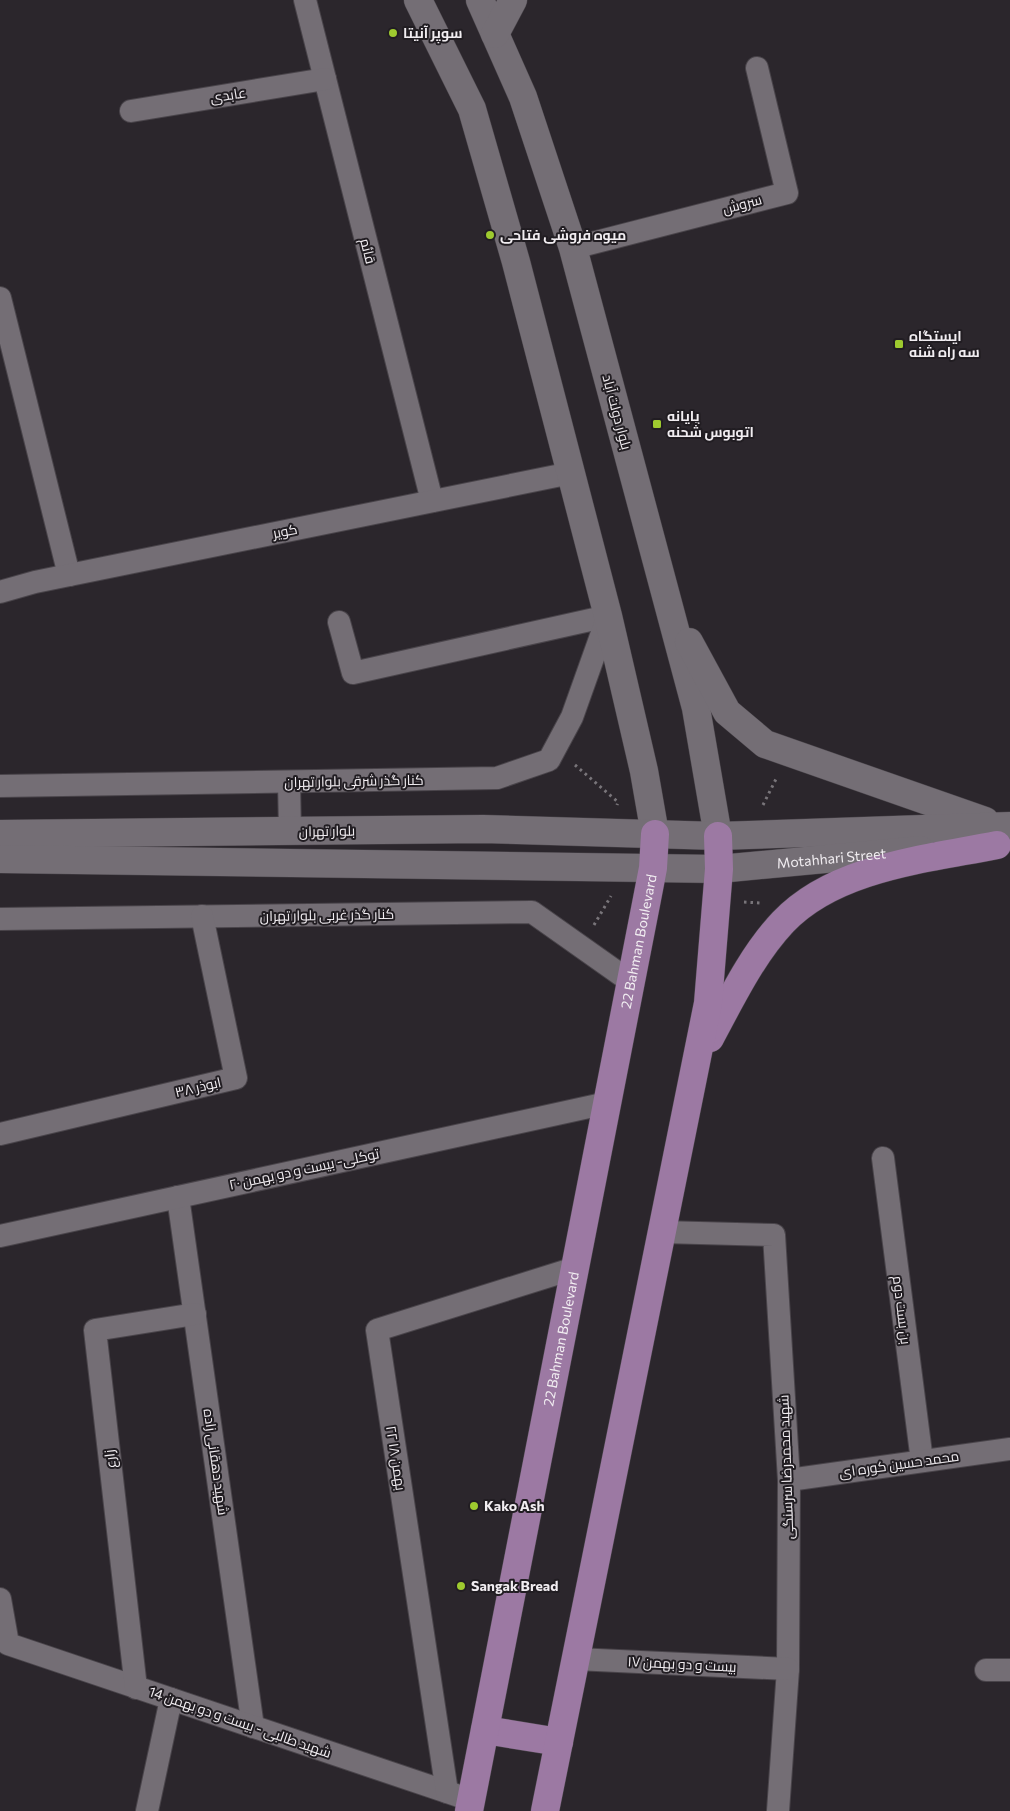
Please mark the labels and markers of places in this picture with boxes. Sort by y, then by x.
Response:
place label: سوپر آنیتا [403,24,462,44]
marker: سوپر آنیتا [387,27,399,39]
place label: میوه فروشی فتاحی [500,226,626,244]
marker: میوه فروشی فتاحی [484,229,496,241]
place label: ایستگاه سه راه شنه [909,327,980,360]
marker: ایستگاه سه راه شنه [893,338,905,350]
place label: پایانه اتوبوس شحنه [667,407,754,441]
marker: پایانه اتوبوس شحنه [651,418,663,430]
place label: Kako Ash [484,1497,545,1514]
marker: Kako Ash [468,1500,480,1512]
place label: Sangak Bread [471,1577,558,1594]
marker: Sangak Bread [455,1580,467,1592]

